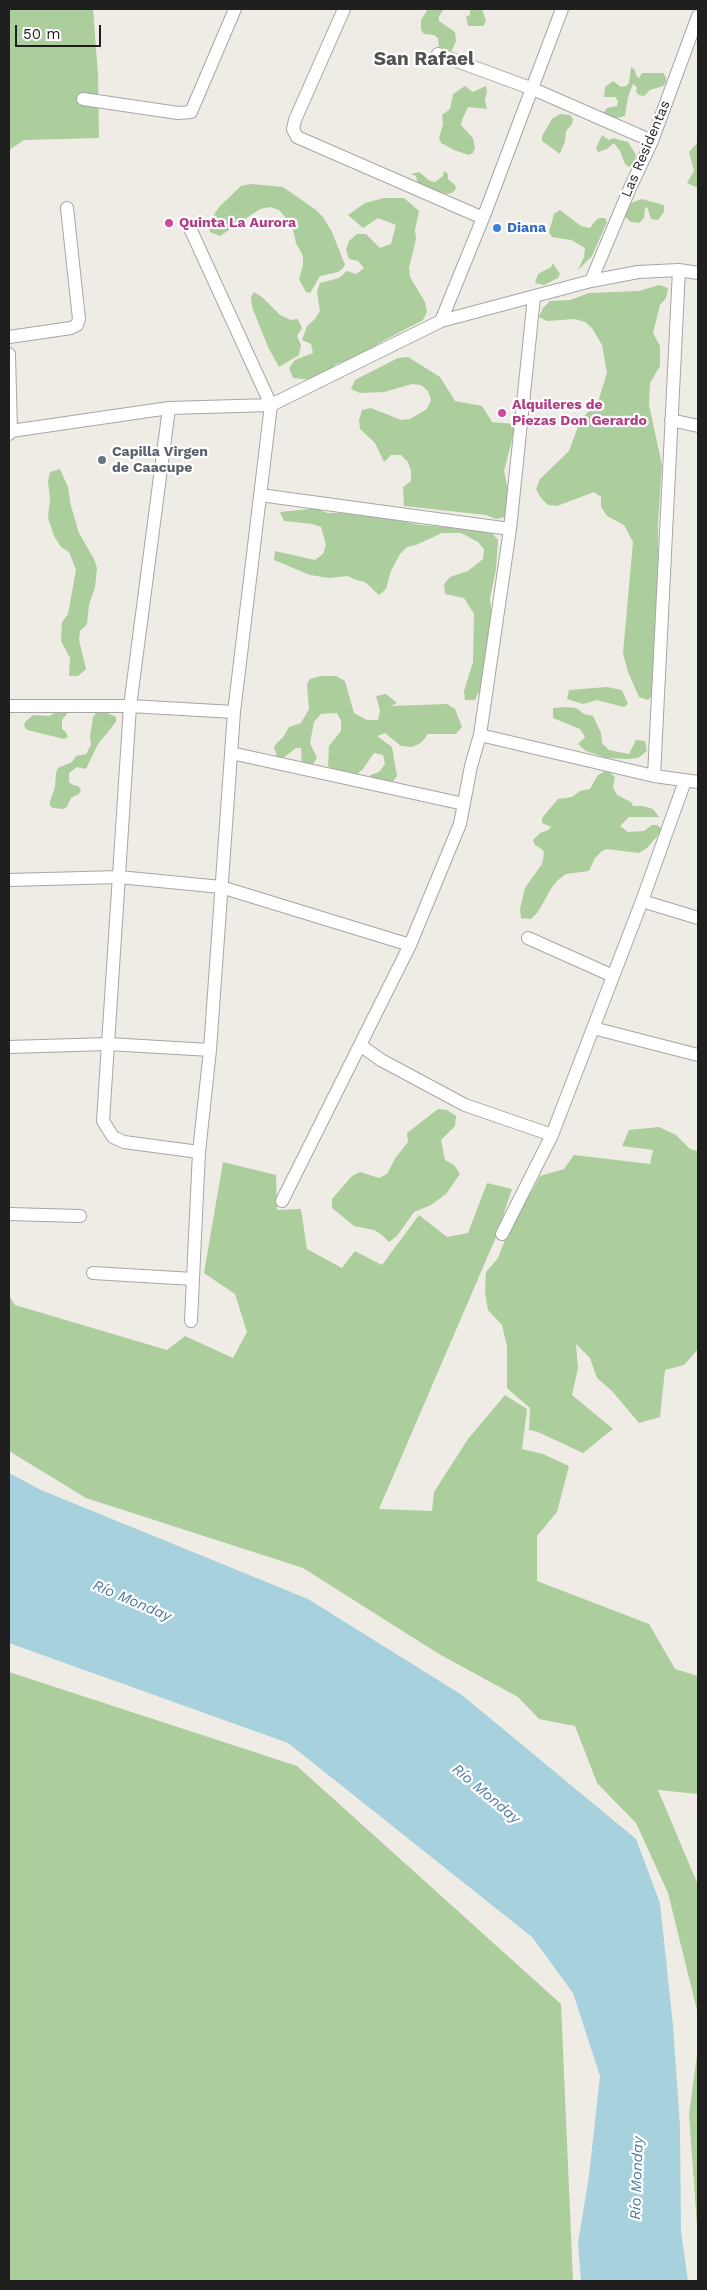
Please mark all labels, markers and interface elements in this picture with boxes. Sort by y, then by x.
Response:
scale bar [18,15,104,47]
text: 50 m [23,25,60,43]
district label: San Rafael [374,48,474,70]
street label: Las Residentas [618,98,674,200]
place label: Quinta La Aurora [179,215,296,231]
marker: Quinta La Aurora [163,217,175,229]
place label: Diana [507,220,546,236]
marker: Diana [491,222,503,234]
place label: Alquileres de Piezas Don Gerardo [512,397,647,430]
marker: Alquileres de Piezas Don Gerardo [496,407,508,419]
place label: Capilla Virgen de Caacupe [112,444,208,477]
marker: Capilla Virgen de Caacupe [96,454,108,466]
water label: Río Monday [90,1576,174,1626]
water label: Río Monday [448,1760,524,1828]
water label: Río Monday [627,2136,647,2220]

